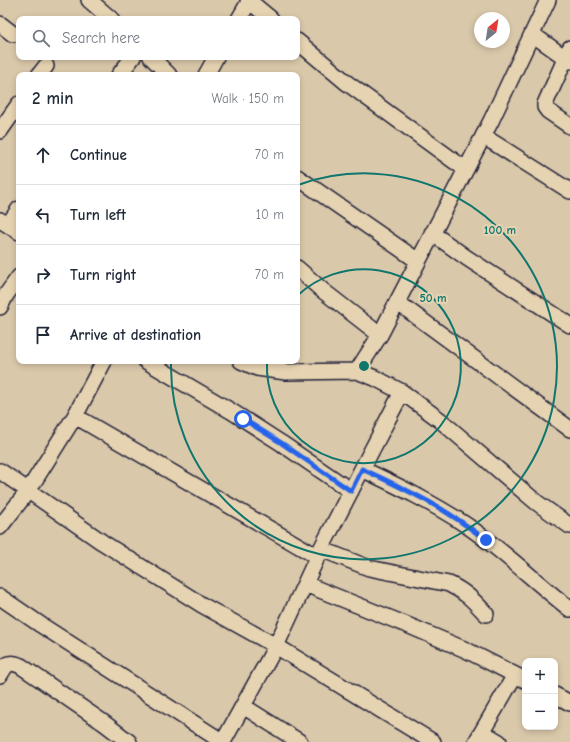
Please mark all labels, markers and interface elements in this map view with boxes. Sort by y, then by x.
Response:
north arrow [474,12,510,48]
search box [16,16,300,60]
icon: search [30,27,52,49]
text: Search here [62,29,140,47]
text: 2 min [32,89,73,108]
text: Walk · 150 m [212,91,284,106]
icon: ahead [32,144,54,166]
text: Continue [70,146,127,164]
text: 70 m [255,147,284,162]
icon: left [32,204,54,226]
text: Turn left [70,206,126,224]
text: 10 m [256,207,284,222]
text: 100 m [484,223,516,237]
icon: right [32,264,54,286]
text: Turn right [70,266,136,284]
text: 70 m [255,267,284,282]
text: 50 m [419,291,447,305]
icon: arrive [32,324,54,346]
text: Arrive at destination [70,326,201,344]
centre of rings [357,359,371,373]
route start [234,410,252,428]
route end [477,531,495,549]
map controls [522,658,558,730]
button: + [522,658,558,694]
button: − [522,694,558,730]

